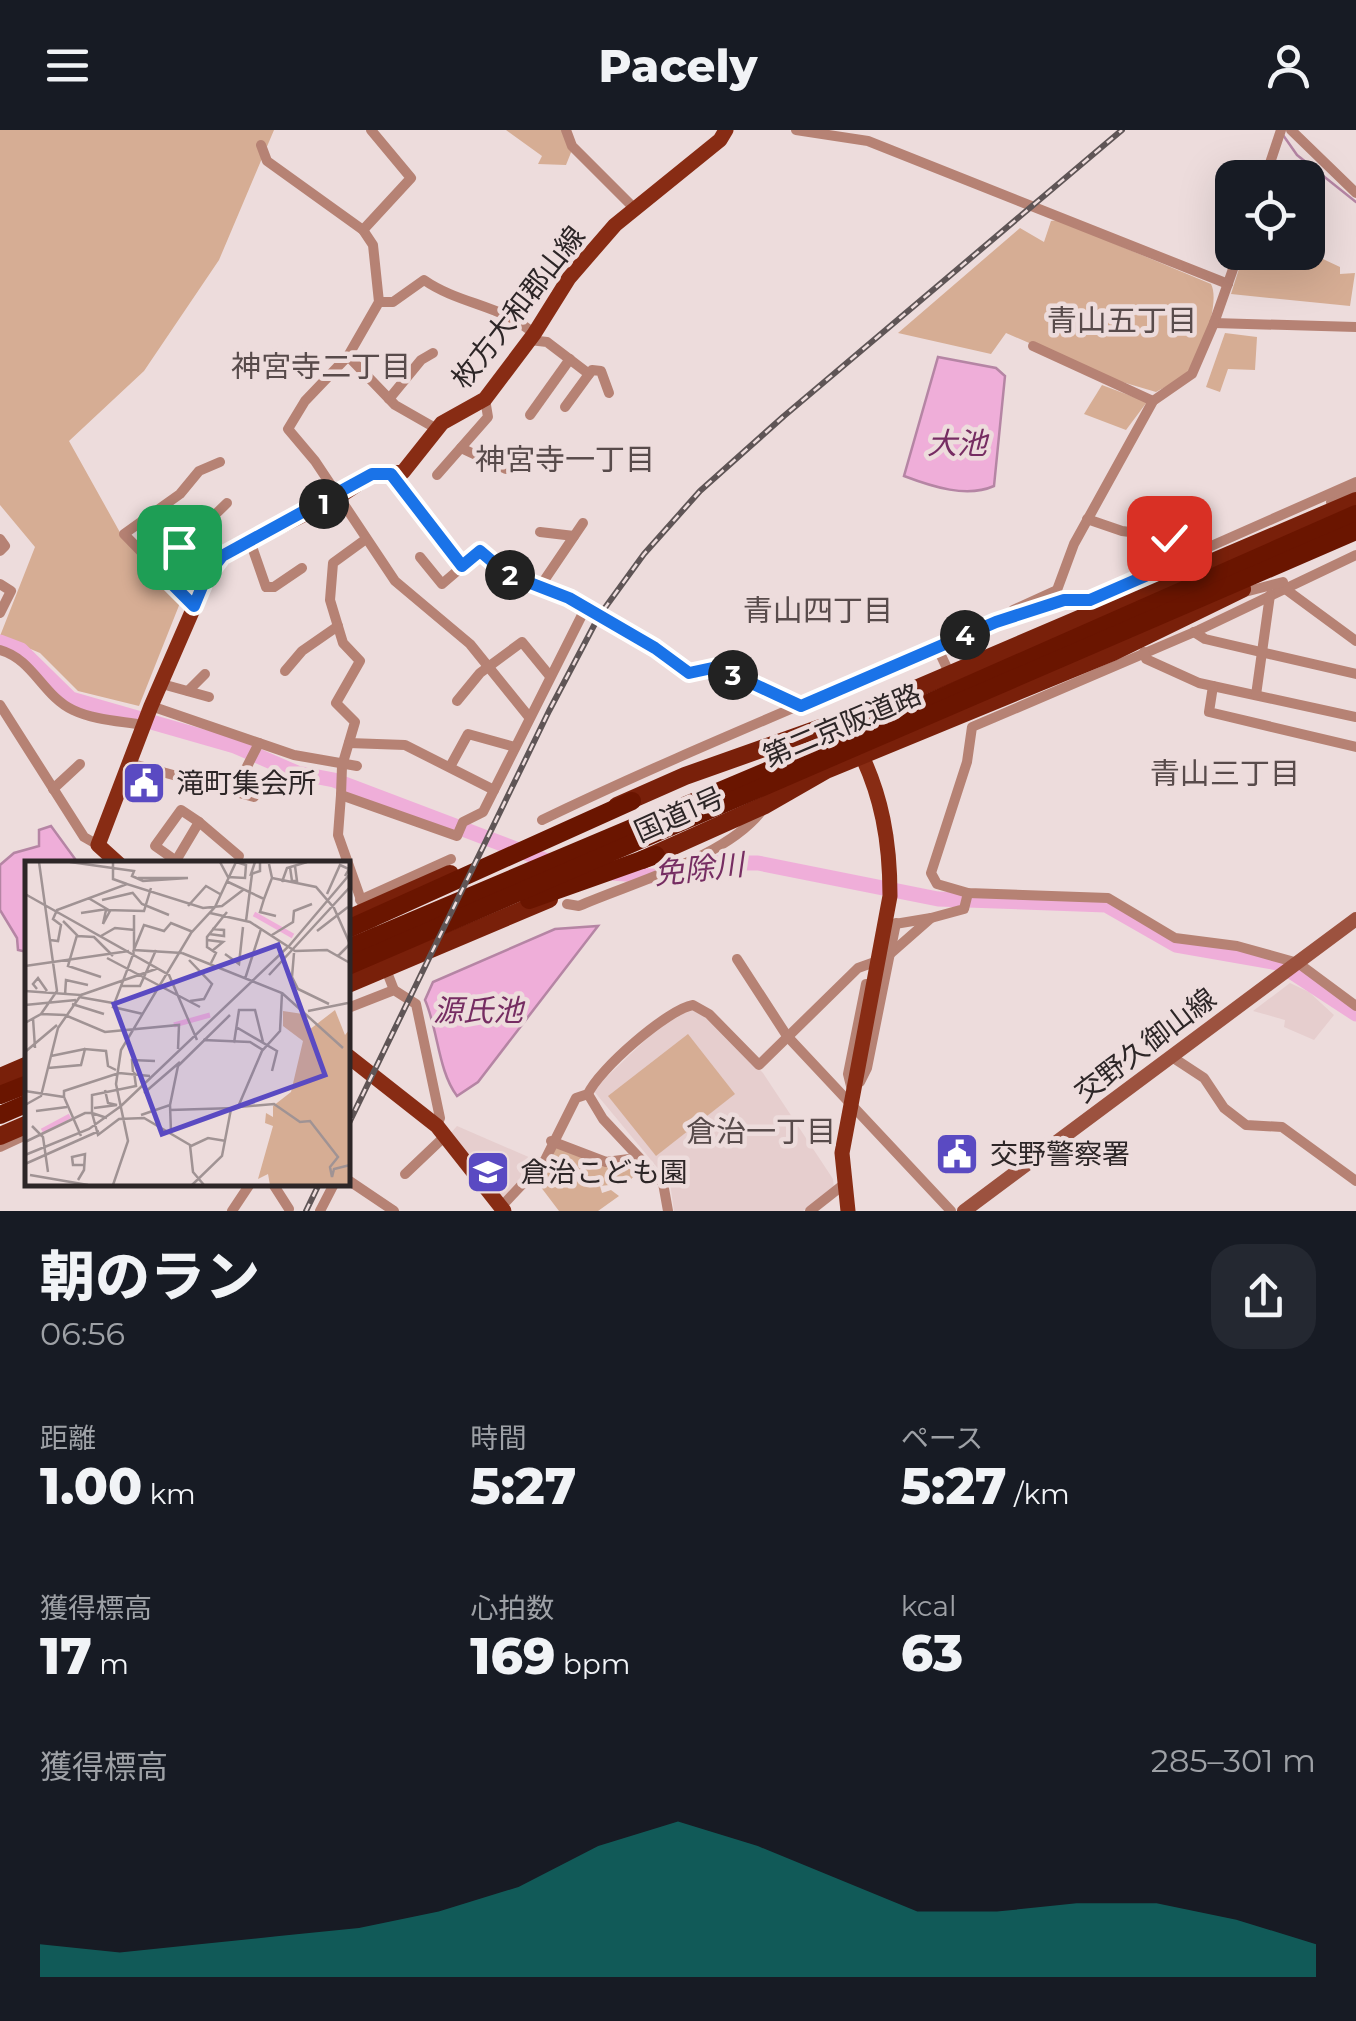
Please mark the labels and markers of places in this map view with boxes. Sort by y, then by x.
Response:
pin: 1 [299,479,349,529]
pin [1127,496,1212,581]
pin [137,505,222,590]
pin: 2 [485,550,535,600]
pin: 4 [940,610,990,660]
pin: 3 [708,650,758,700]
public building icon: 滝町集会所 [121,760,167,806]
place label: 滝町集会所 [176,766,316,800]
public building icon: 交野警察署 [934,1131,980,1177]
place label: 交野警察署 [990,1137,1130,1171]
school or university icon: 倉治こども園 [465,1149,511,1195]
place label: 倉治こども園 [520,1155,688,1189]

